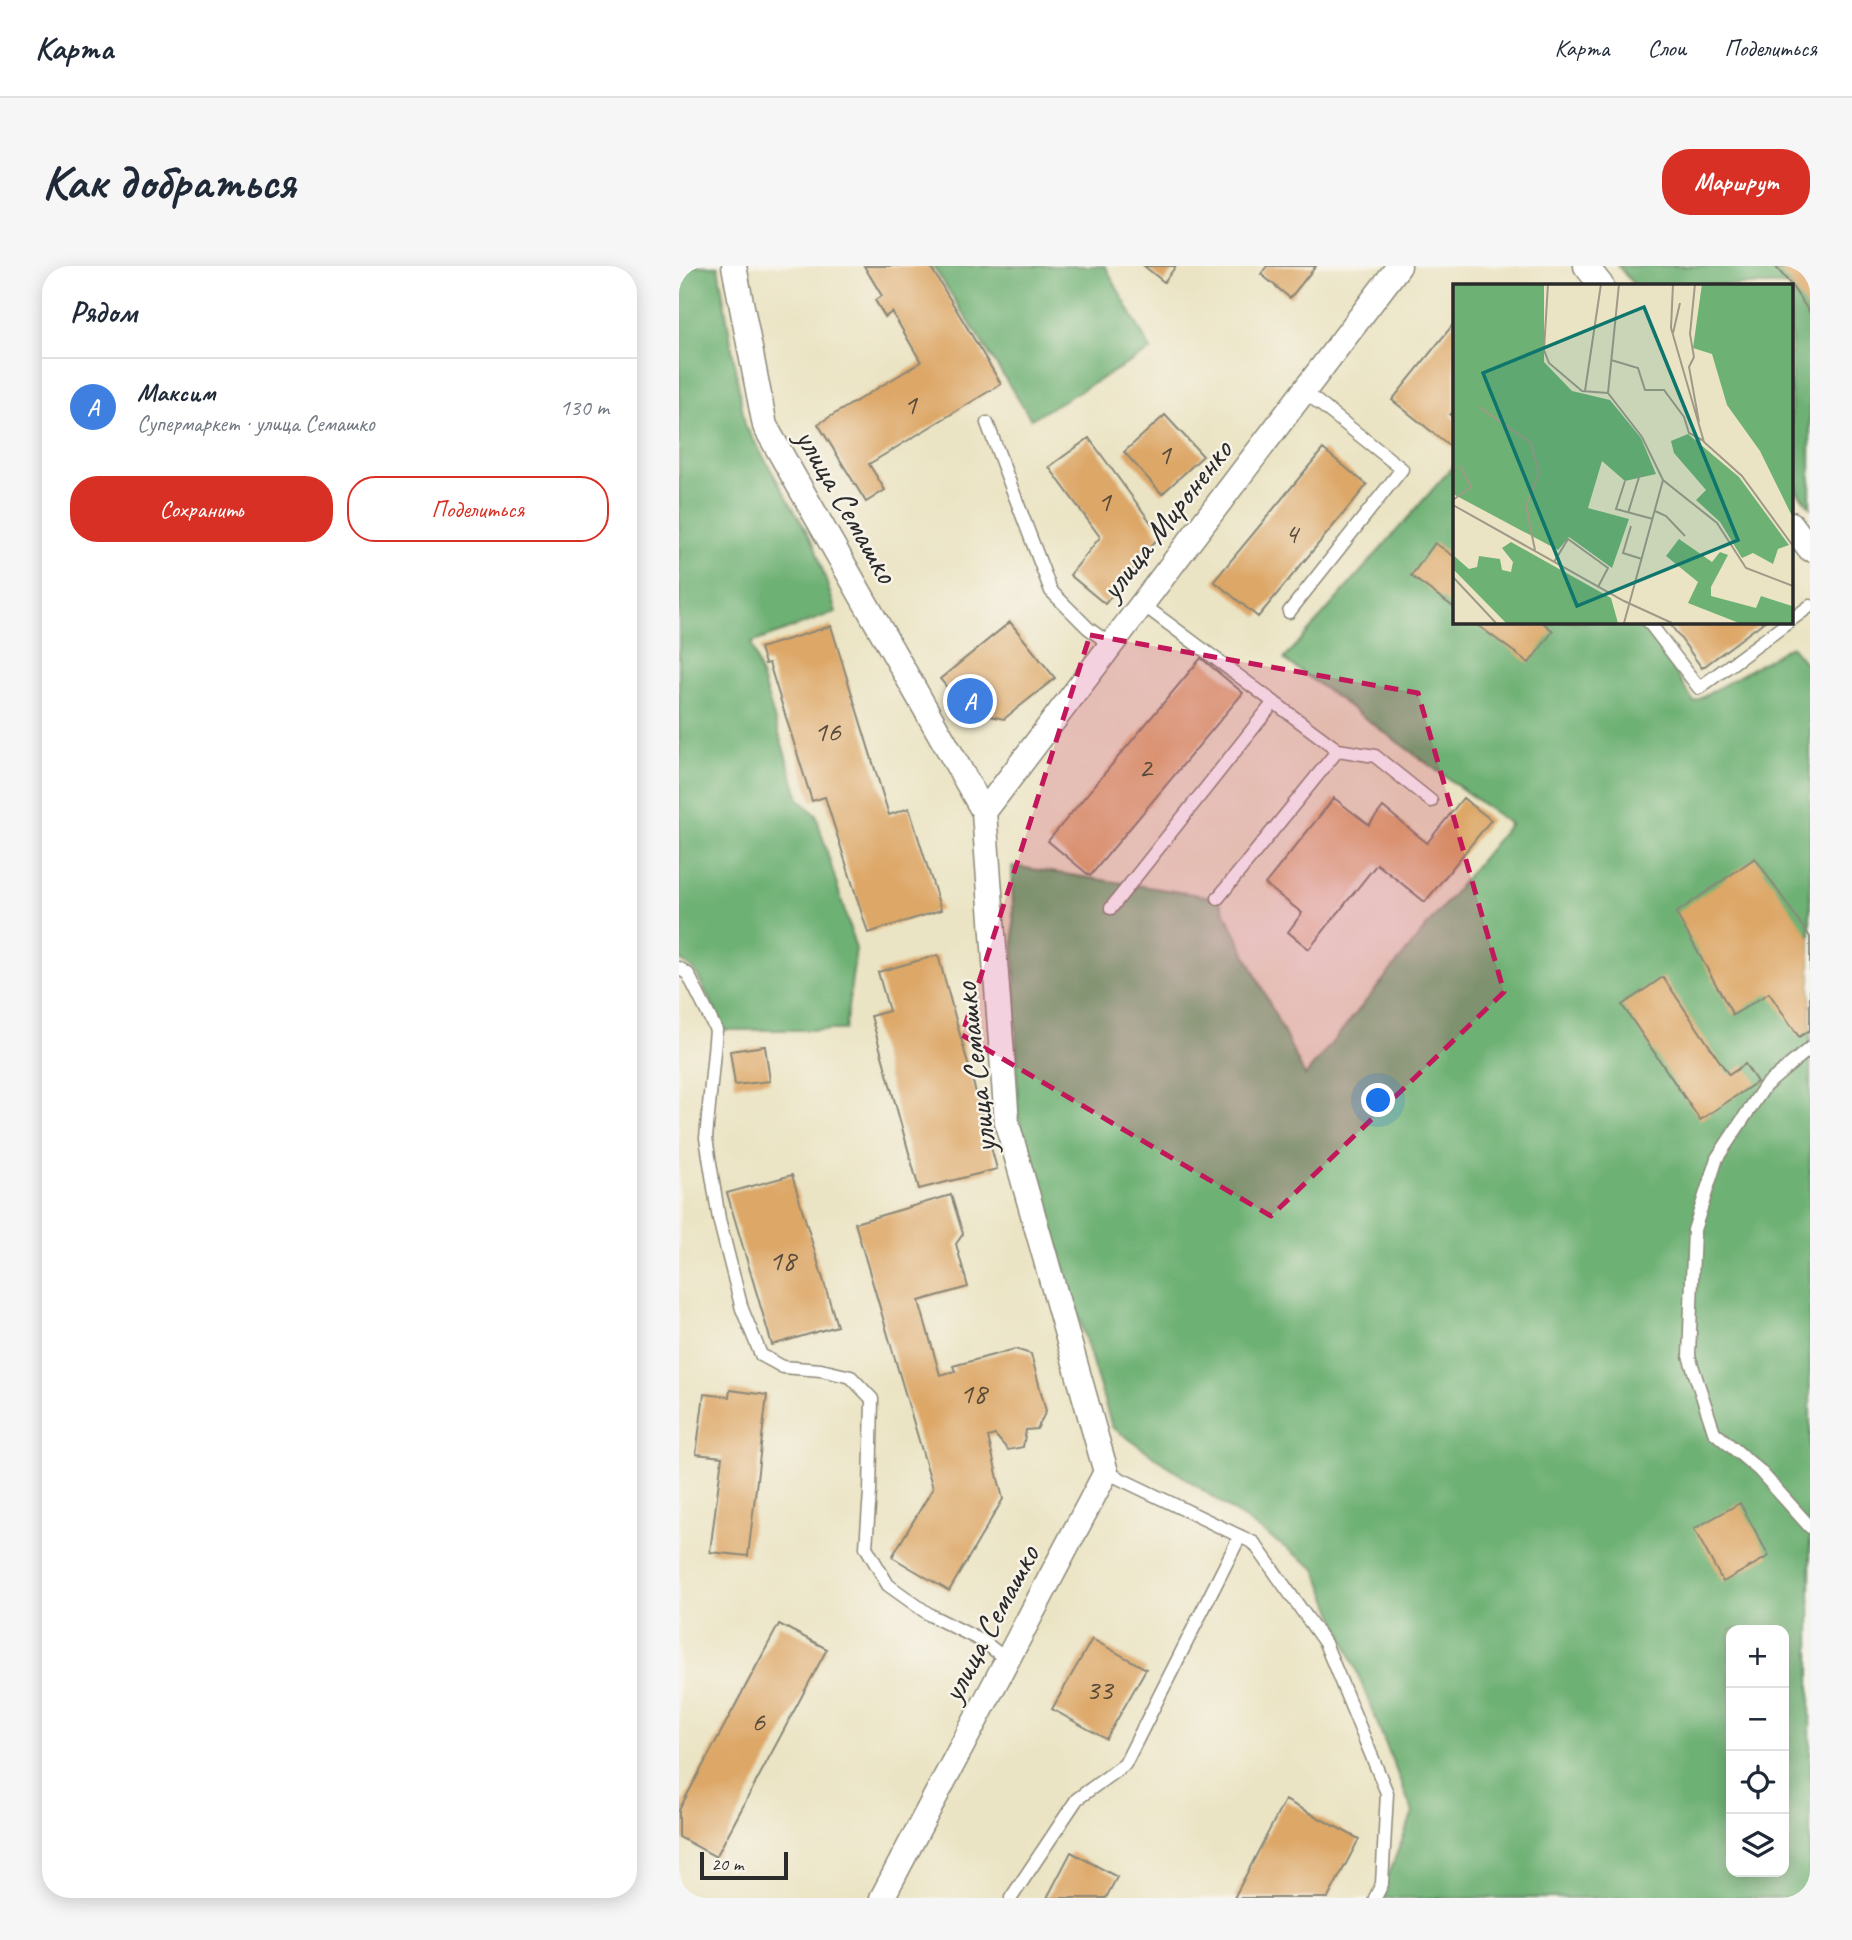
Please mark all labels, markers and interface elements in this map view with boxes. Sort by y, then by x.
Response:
text: Карта [35,27,114,69]
text: Карта [1555,33,1609,63]
text: Слои [1647,33,1686,63]
text: Поделиться [1724,33,1817,63]
button: Маршрут [1662,149,1810,215]
text: Как добраться [42,151,295,213]
inset map [1453,284,1793,623]
text: Рядом [70,293,137,331]
text: Максим [137,376,215,409]
house number: 1 [903,385,918,423]
text: A [87,393,99,422]
text: 130 m [560,393,609,422]
text: Супермаркет · улица Семашко [137,409,375,438]
street label: улица Семашко [785,419,909,591]
street label: улица Мироненко [1089,429,1243,610]
house number: 1 [1157,435,1172,473]
button: Сохранить [70,476,333,542]
button: Поделиться [347,476,609,542]
house number: 1 [1097,482,1112,520]
house number: 4 [1284,514,1300,552]
pin: A [947,675,993,727]
house number: 16 [814,712,842,750]
house number: 2 [1138,748,1154,786]
street label: улица Семашко [944,979,1007,1158]
your location [1361,1083,1395,1117]
house number: 18 [769,1241,798,1279]
house number: 18 [960,1374,989,1412]
street label: улица Семашко [930,1537,1049,1711]
map controls [1726,1625,1789,1877]
button: + [1726,1625,1789,1688]
house number: 33 [1086,1670,1115,1708]
button: − [1726,1688,1789,1751]
house number: 6 [751,1702,766,1740]
button: locate [1726,1751,1789,1814]
button: layers [1726,1814,1789,1877]
scale bar [700,1849,787,1881]
text: 20 m [711,1852,743,1876]

